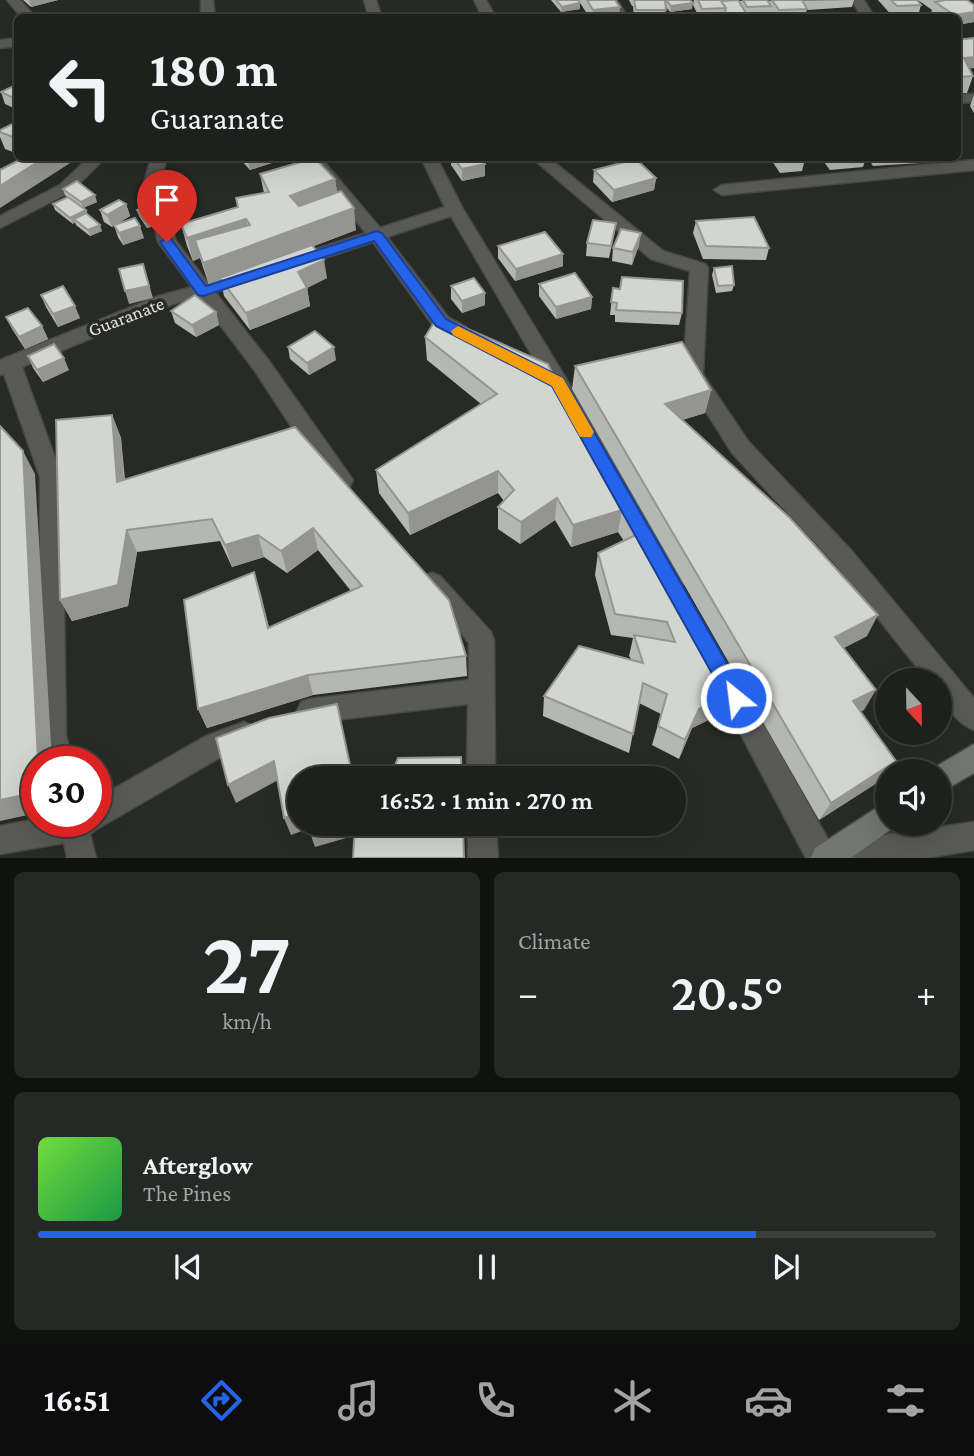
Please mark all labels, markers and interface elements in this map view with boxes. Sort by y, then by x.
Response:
icon: left [35,42,126,133]
text: 180 m [150,42,278,97]
text: Guaranate [150,100,284,136]
pin [137,170,197,242]
icon: arrive [148,181,186,219]
street label: Guaranate [85,292,167,341]
position arrow [699,661,773,735]
north arrow [875,668,952,746]
map controls [875,668,952,836]
speed limit sign: 30 [21,746,112,837]
button: sound [875,759,952,836]
text: 16:52 · 1 min · 270 m [380,786,593,815]
text: 27 [203,911,291,1013]
text: Climate [518,928,590,954]
text: 20.5° [671,963,783,1021]
text: − [518,972,538,1014]
text: + [916,972,936,1014]
text: km/h [222,1008,272,1034]
text: Afterglow [143,1151,253,1180]
text: The Pines [143,1180,231,1206]
icon: previous [169,1248,207,1286]
icon: pause [468,1248,506,1286]
icon: next [767,1248,805,1286]
icon: directions [197,1376,246,1425]
icon: music [334,1376,383,1425]
icon: phone [471,1376,520,1425]
icon: climate [608,1376,657,1425]
icon: car [744,1376,793,1425]
icon: filters [881,1376,930,1425]
text: 16:51 [44,1382,110,1418]

